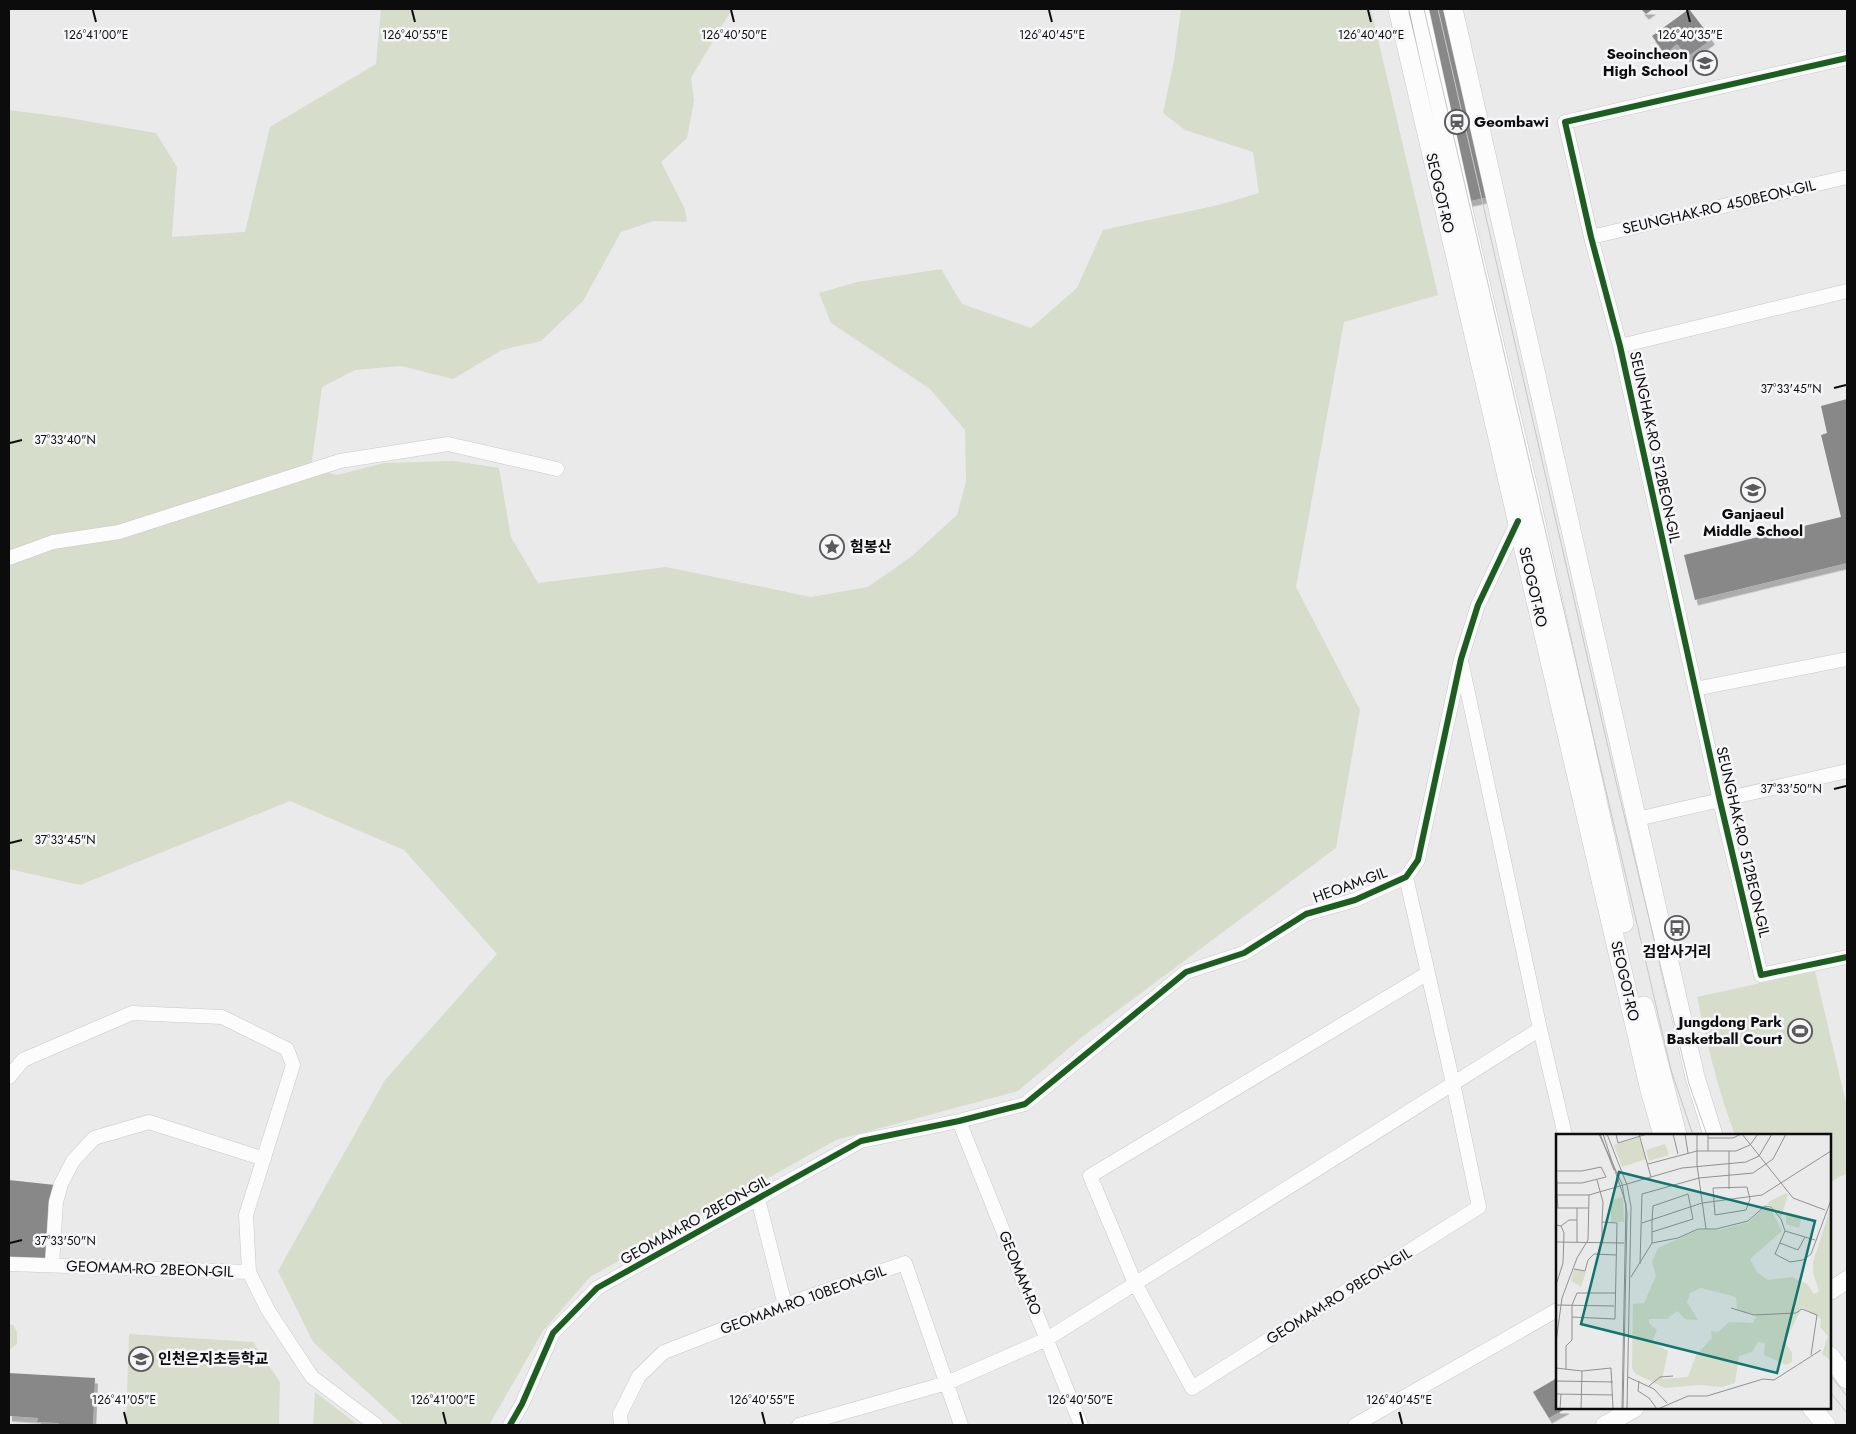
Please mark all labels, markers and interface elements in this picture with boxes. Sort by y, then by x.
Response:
text: 126°41'00"E [64,26,128,44]
text: 126°40'55"E [382,26,448,44]
text: 126°40'50"E [701,26,767,44]
text: 126°40'45"E [1019,26,1085,44]
text: 126°40'40"E [1338,26,1404,44]
text: 126°40'35"E [1657,26,1723,44]
place label: Seoincheon High School [1603,43,1688,82]
school or university icon: Seoincheon High School [1692,50,1718,76]
station icon: Geombawi [1444,109,1470,135]
place label: Geombawi [1474,111,1549,133]
street label: SEOGOT-RO [1420,151,1460,235]
street label: SEUNGHAK-RO 450BEON-GIL [1620,174,1818,240]
street label: SEUNGHAK-RO 512BEON-GIL [1624,349,1686,545]
text: 37°33'45"N [1760,380,1822,398]
text: 37°33'40"N [34,431,96,449]
school or university icon: Ganjaeul Middle School [1740,477,1766,503]
place label: Ganjaeul Middle School [1703,503,1803,542]
place icon: 험봉산 [819,534,845,560]
place label: 험봉산 [850,536,892,558]
street label: SEOGOT-RO [1513,545,1553,629]
street label: SEUNGHAK-RO 512BEON-GIL [1710,744,1776,940]
text: 37°33'50"N [1760,780,1822,798]
text: 37°33'45"N [34,831,96,849]
street label: HEOAM-GIL [1310,861,1390,909]
bus stop icon: 검암사거리 [1664,915,1690,941]
street label: SEOGOT-RO [1605,939,1645,1023]
place label: 검암사거리 [1642,941,1712,963]
place label: Jungdong Park Basketball Court [1666,1011,1782,1050]
sports icon: Jungdong Park Basketball Court [1787,1018,1813,1044]
inset map [1556,1134,1831,1409]
street label: GEOMAM-RO 2BEON-GIL [616,1170,774,1270]
street label: GEOMAM-RO [993,1227,1047,1319]
text: 37°33'50"N [34,1232,96,1250]
street label: GEOMAM-RO 9BEON-GIL [1262,1242,1416,1350]
street label: GEOMAM-RO 2BEON-GIL [66,1255,234,1283]
street label: GEOMAM-RO 10BEON-GIL [717,1260,889,1340]
school or university icon: 인천은지초등학교 [128,1346,154,1372]
place label: 인천은지초등학교 [158,1348,269,1370]
text: 126°41'05"E [92,1391,156,1409]
text: 126°41'00"E [411,1391,475,1409]
text: 126°40'55"E [729,1391,795,1409]
text: 126°40'50"E [1047,1391,1113,1409]
text: 126°40'45"E [1366,1391,1432,1409]

